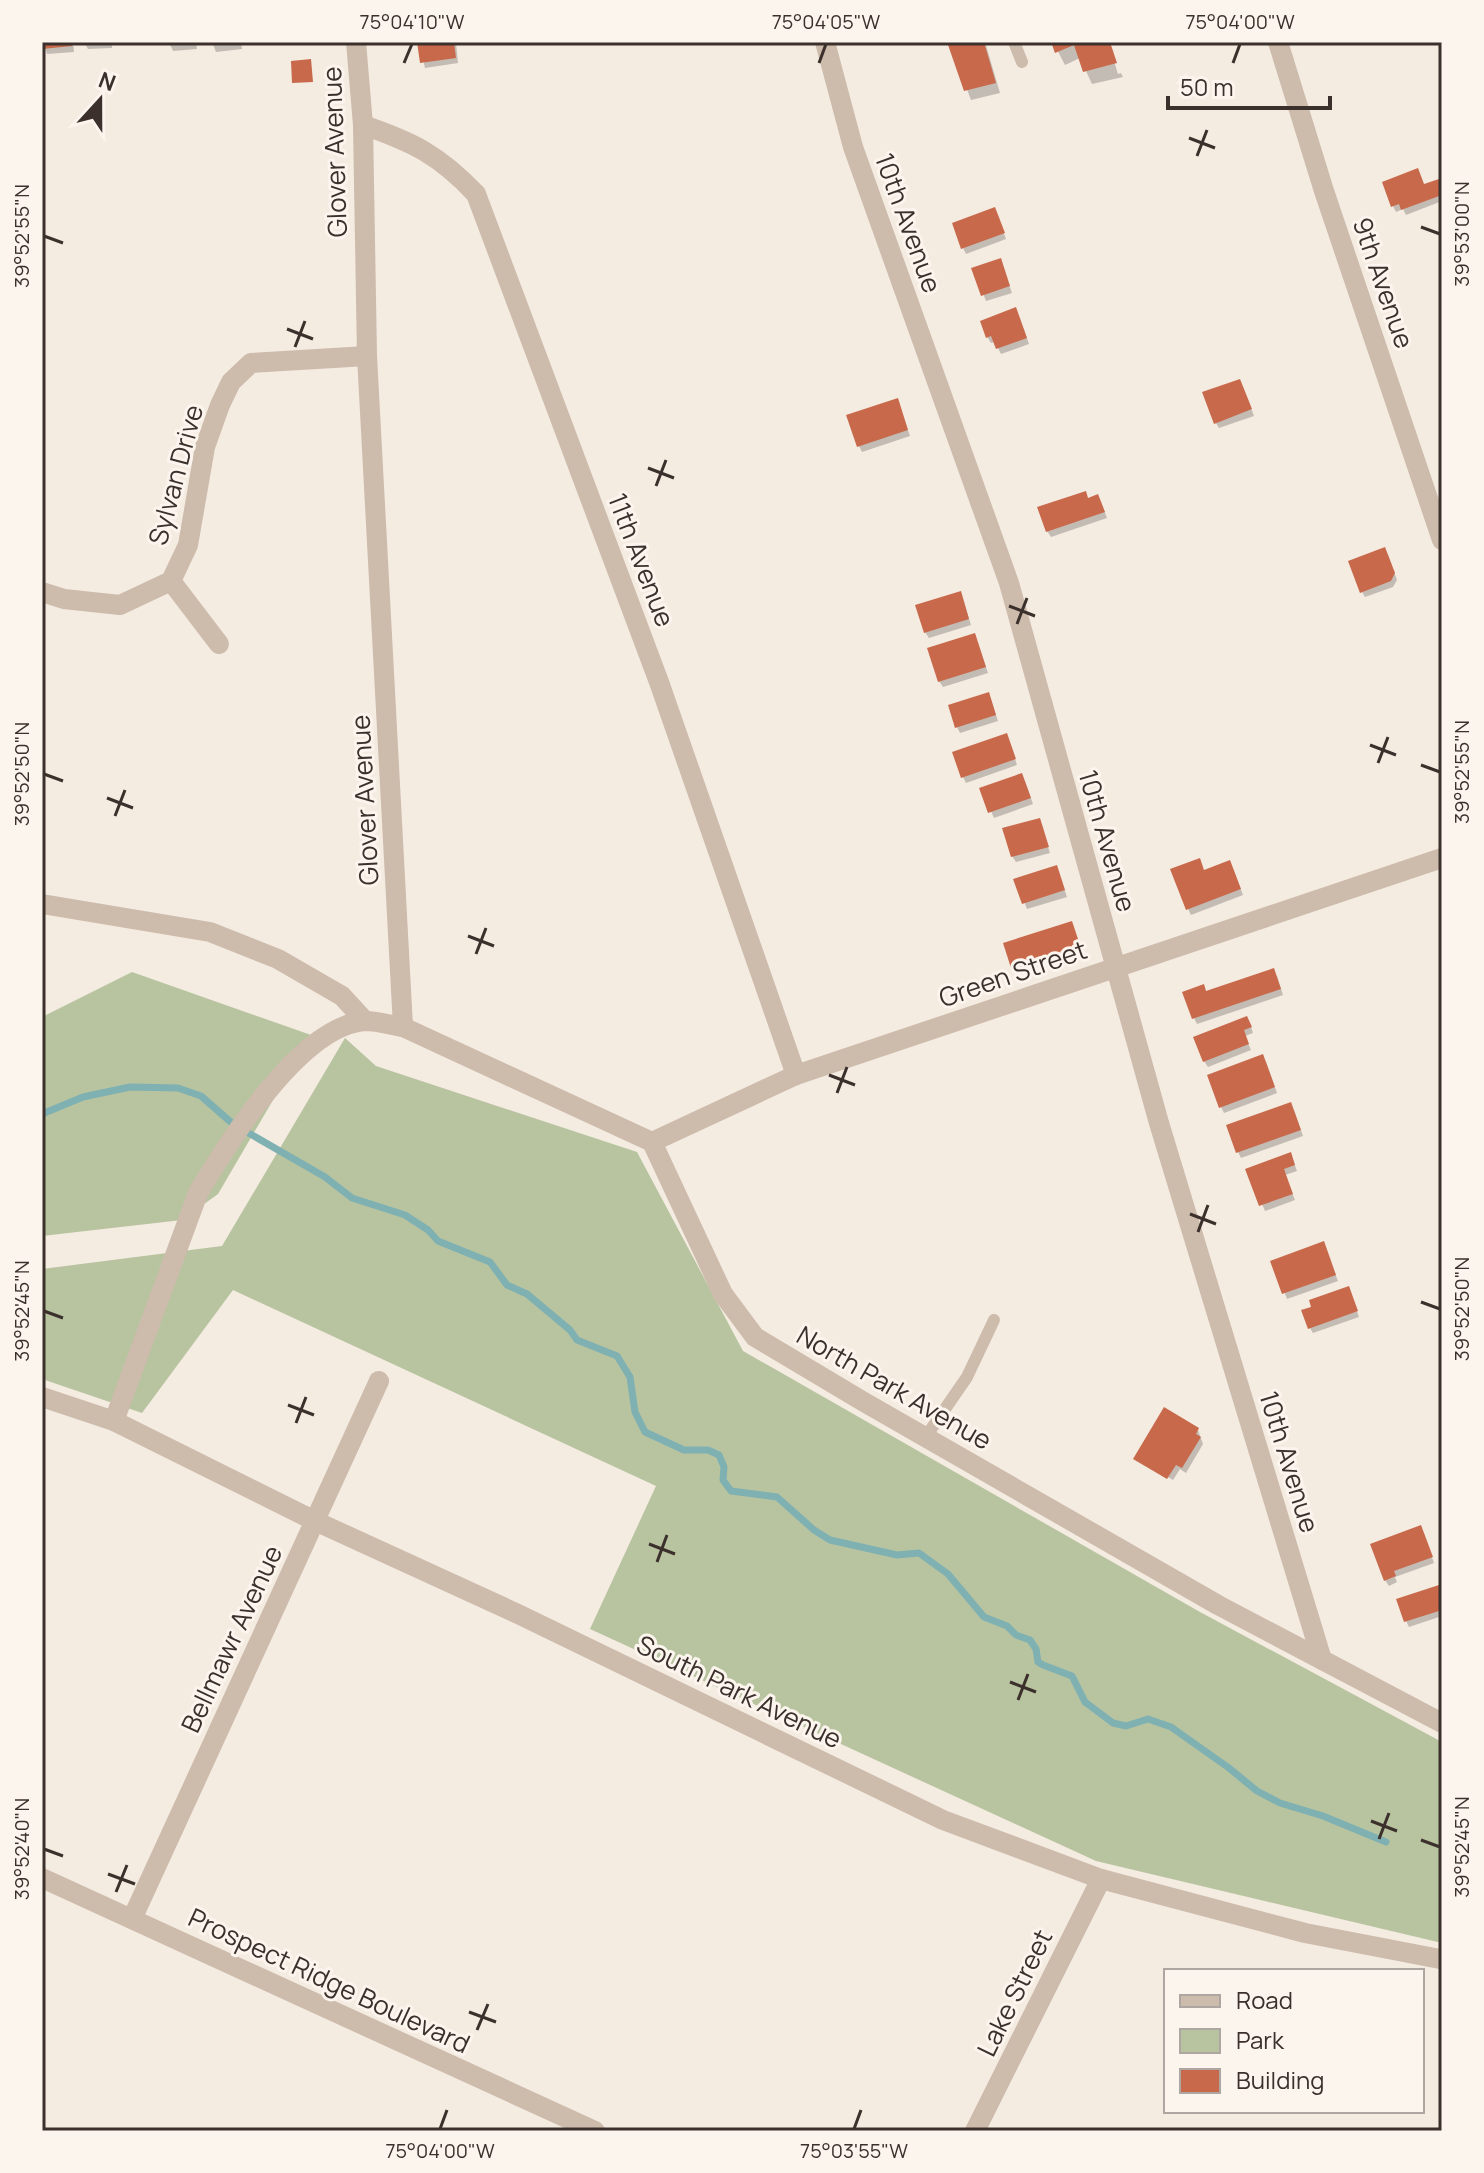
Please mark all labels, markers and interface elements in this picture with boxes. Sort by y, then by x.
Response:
text: 75°04'10"W [360,8,465,35]
text: 75°04'05"W [772,8,881,35]
text: 75°04'00"W [1185,8,1295,35]
north arrow [60,60,140,140]
scale bar [1168,60,1330,110]
text: N [94,64,120,98]
street label: Glover Avenue [313,66,355,238]
text: 50 m [1180,70,1234,103]
street label: 10th Avenue [867,148,951,297]
text: 39°53'00"N [1448,181,1475,287]
text: 39°52'55"N [8,184,35,288]
street label: 9th Avenue [1345,212,1423,353]
street label: Sylvan Drive [139,401,211,549]
street label: 11th Avenue [600,488,684,632]
street label: Glover Avenue [342,714,386,886]
text: 39°52'55"N [1448,720,1475,824]
text: 39°52'50"N [8,722,35,826]
street label: 10th Avenue [1071,766,1145,916]
street label: Green Street [934,931,1092,1015]
text: 39°52'50"N [1448,1257,1475,1361]
text: 39°52'45"N [8,1260,35,1362]
street label: North Park Avenue [790,1317,999,1458]
street label: 10th Avenue [1251,1387,1329,1537]
street label: Bellmawr Avenue [172,1539,290,1738]
street label: South Park Avenue [631,1626,848,1756]
text: 39°52'45"N [1448,1796,1475,1898]
text: 39°52'40"N [8,1798,35,1900]
street label: Prospect Ridge Boulevard [183,1899,476,2061]
street label: Lake Street [968,1923,1060,2062]
legend [1164,1969,1424,2113]
text: Road [1236,1983,1293,2016]
text: Park [1236,2023,1285,2056]
text: Building [1236,2063,1324,2096]
text: 75°04'00"W [385,2137,495,2164]
text: 75°03'55"W [800,2137,908,2164]

